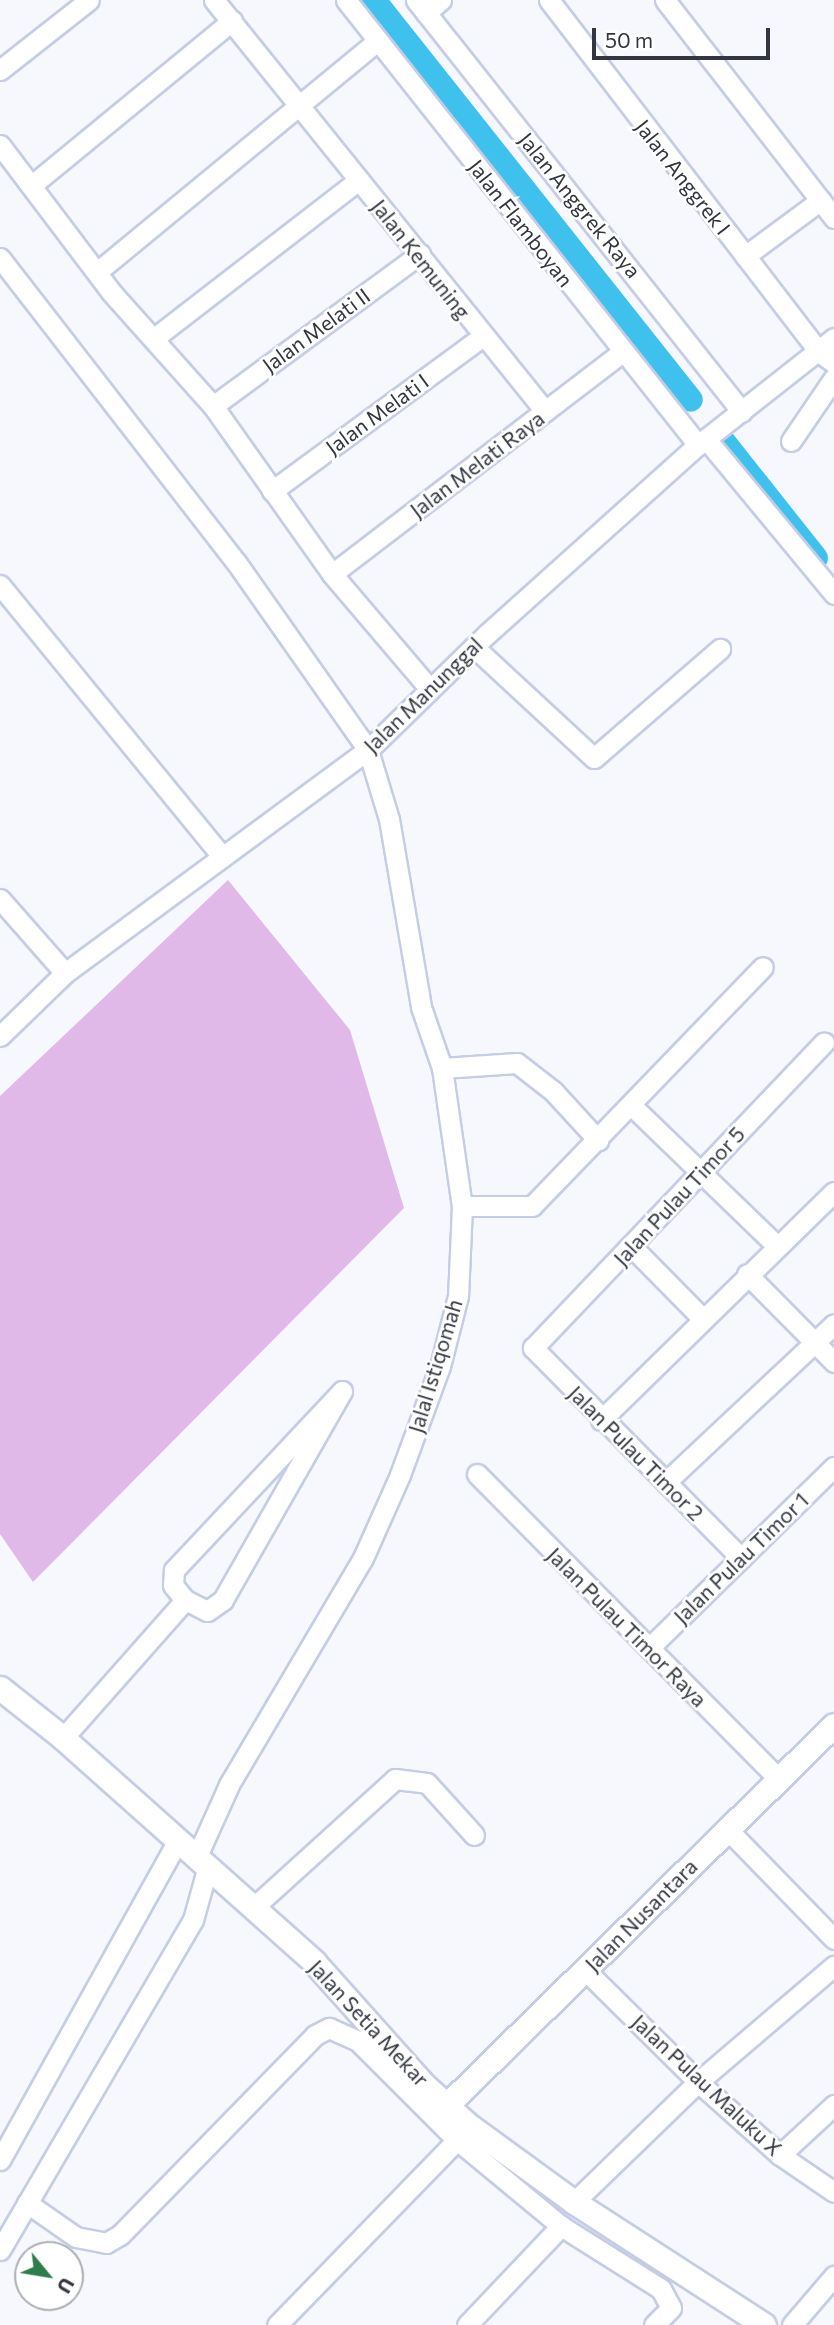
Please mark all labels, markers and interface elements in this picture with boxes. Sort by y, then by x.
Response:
scale bar [596,14,774,58]
text: 50 m [605,27,653,52]
street label: Jalan Anggrek I [630,114,736,240]
street label: Jalan Anggrek Raya [514,127,646,283]
street label: Jalan Flamboyan [464,154,578,292]
street label: Jalan Kemuning [367,194,475,324]
street label: Jalan Melati II [257,283,375,377]
street label: Jalan Melati I [321,368,433,460]
street label: Jalan Melati Raya [405,405,549,523]
street label: Jalan Manunggal [358,632,488,758]
street label: Jalan Pulau Timor 5 [608,1121,750,1271]
street label: Jalal Istiqomah [403,1296,467,1436]
street label: Jalan Pulau Timor 2 [563,1380,709,1526]
street label: Jalan Pulau Timor 1 [668,1487,814,1629]
street label: Jalan Pulau Timor Raya [542,1542,712,1712]
street label: Jalan Nusantara [580,1854,702,1976]
street label: Jalan Setia Mekar [304,1955,434,2091]
street label: Jalan Pulau Maluku X [627,2009,787,2161]
north arrow [14,2241,84,2311]
text: U [52,2274,79,2297]

